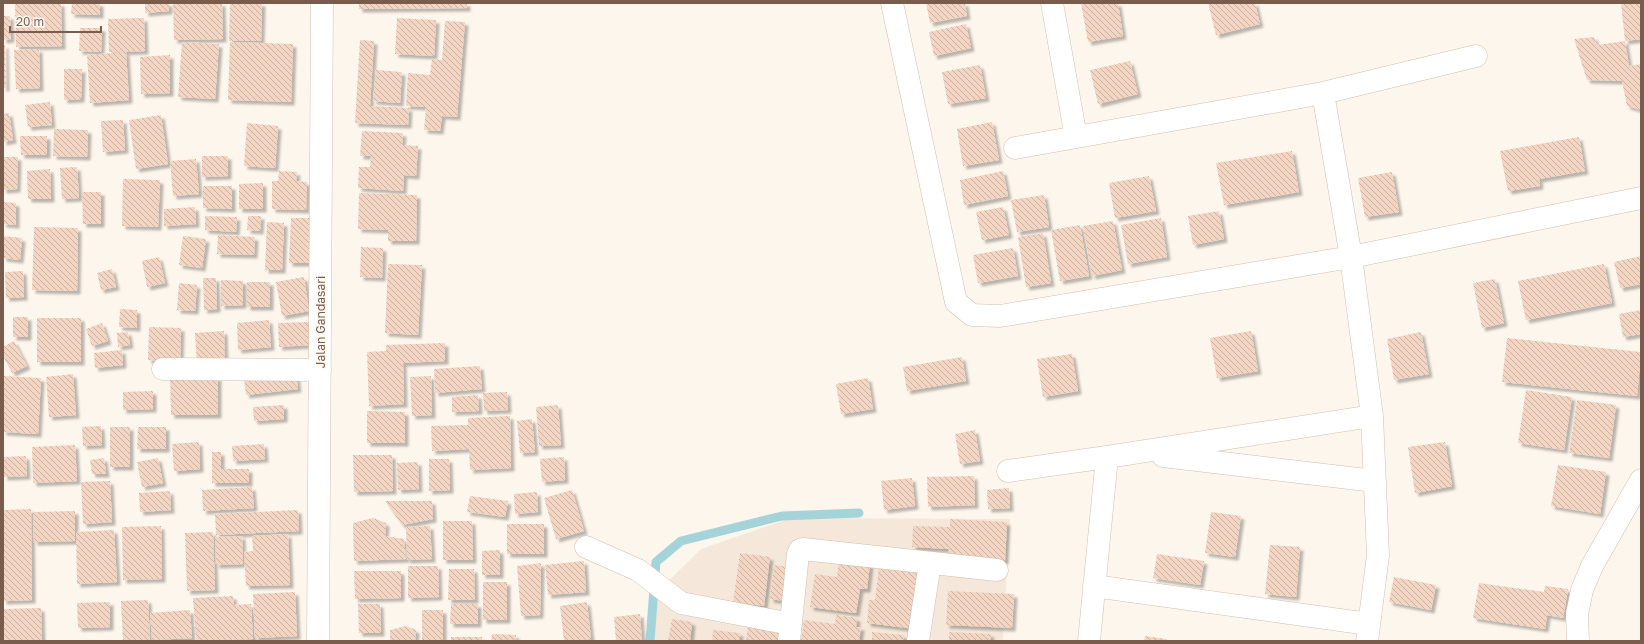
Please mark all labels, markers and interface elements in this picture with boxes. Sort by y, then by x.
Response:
scale bar [10,8,101,34]
text: 20 m [16,14,44,29]
street label: Jalan Gandasari [313,276,328,368]

